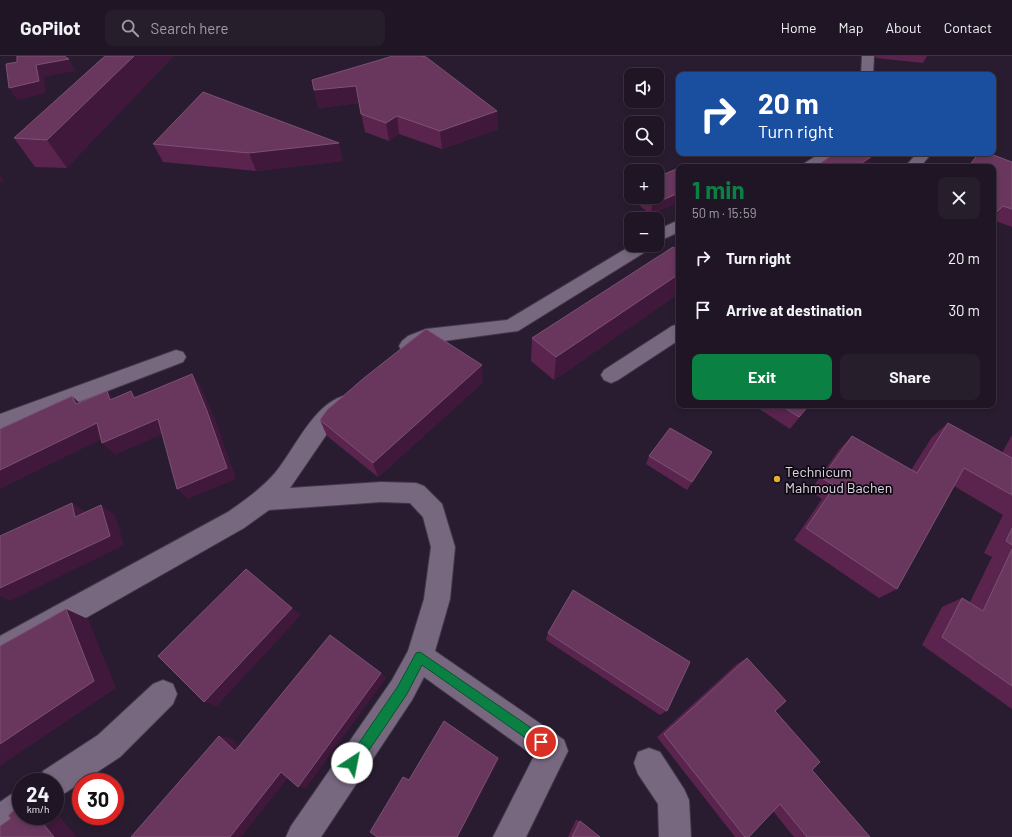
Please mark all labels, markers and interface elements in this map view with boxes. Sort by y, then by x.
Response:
search box [105,10,385,46]
text: GoPilot [20,16,81,39]
icon: search [119,17,141,39]
text: Search here [151,19,229,37]
text: Home [781,19,817,36]
text: Map [839,19,863,36]
text: About [885,19,922,36]
text: Contact [944,19,992,36]
map controls [624,68,664,252]
button: sound [624,68,664,108]
text: 20 m [758,86,819,120]
icon: right [692,88,744,140]
button: search [624,116,664,156]
text: Turn right [758,120,834,142]
button: + [624,164,664,204]
text: 1 min [692,175,745,204]
button: close [938,177,980,219]
text: 50 m · 15:59 [692,205,756,221]
button: − [624,212,664,252]
icon: right [692,247,714,269]
text: Turn right [726,249,791,267]
text: 20 m [948,249,980,267]
icon: arrive [692,299,714,321]
text: Arrive at destination [726,301,862,319]
text: 30 m [948,301,980,319]
button: Exit [692,354,832,400]
button: Share [840,354,980,400]
place label: Technicum Mahmoud Bachen [785,463,892,496]
marker: Technicum Mahmoud Bachen [772,474,782,484]
pin [524,725,558,759]
icon: arrive [530,731,552,753]
position arrow [331,742,373,784]
speed limit sign: 30 [72,773,124,825]
text: 24 [26,782,50,806]
text: km/h [27,803,49,815]

